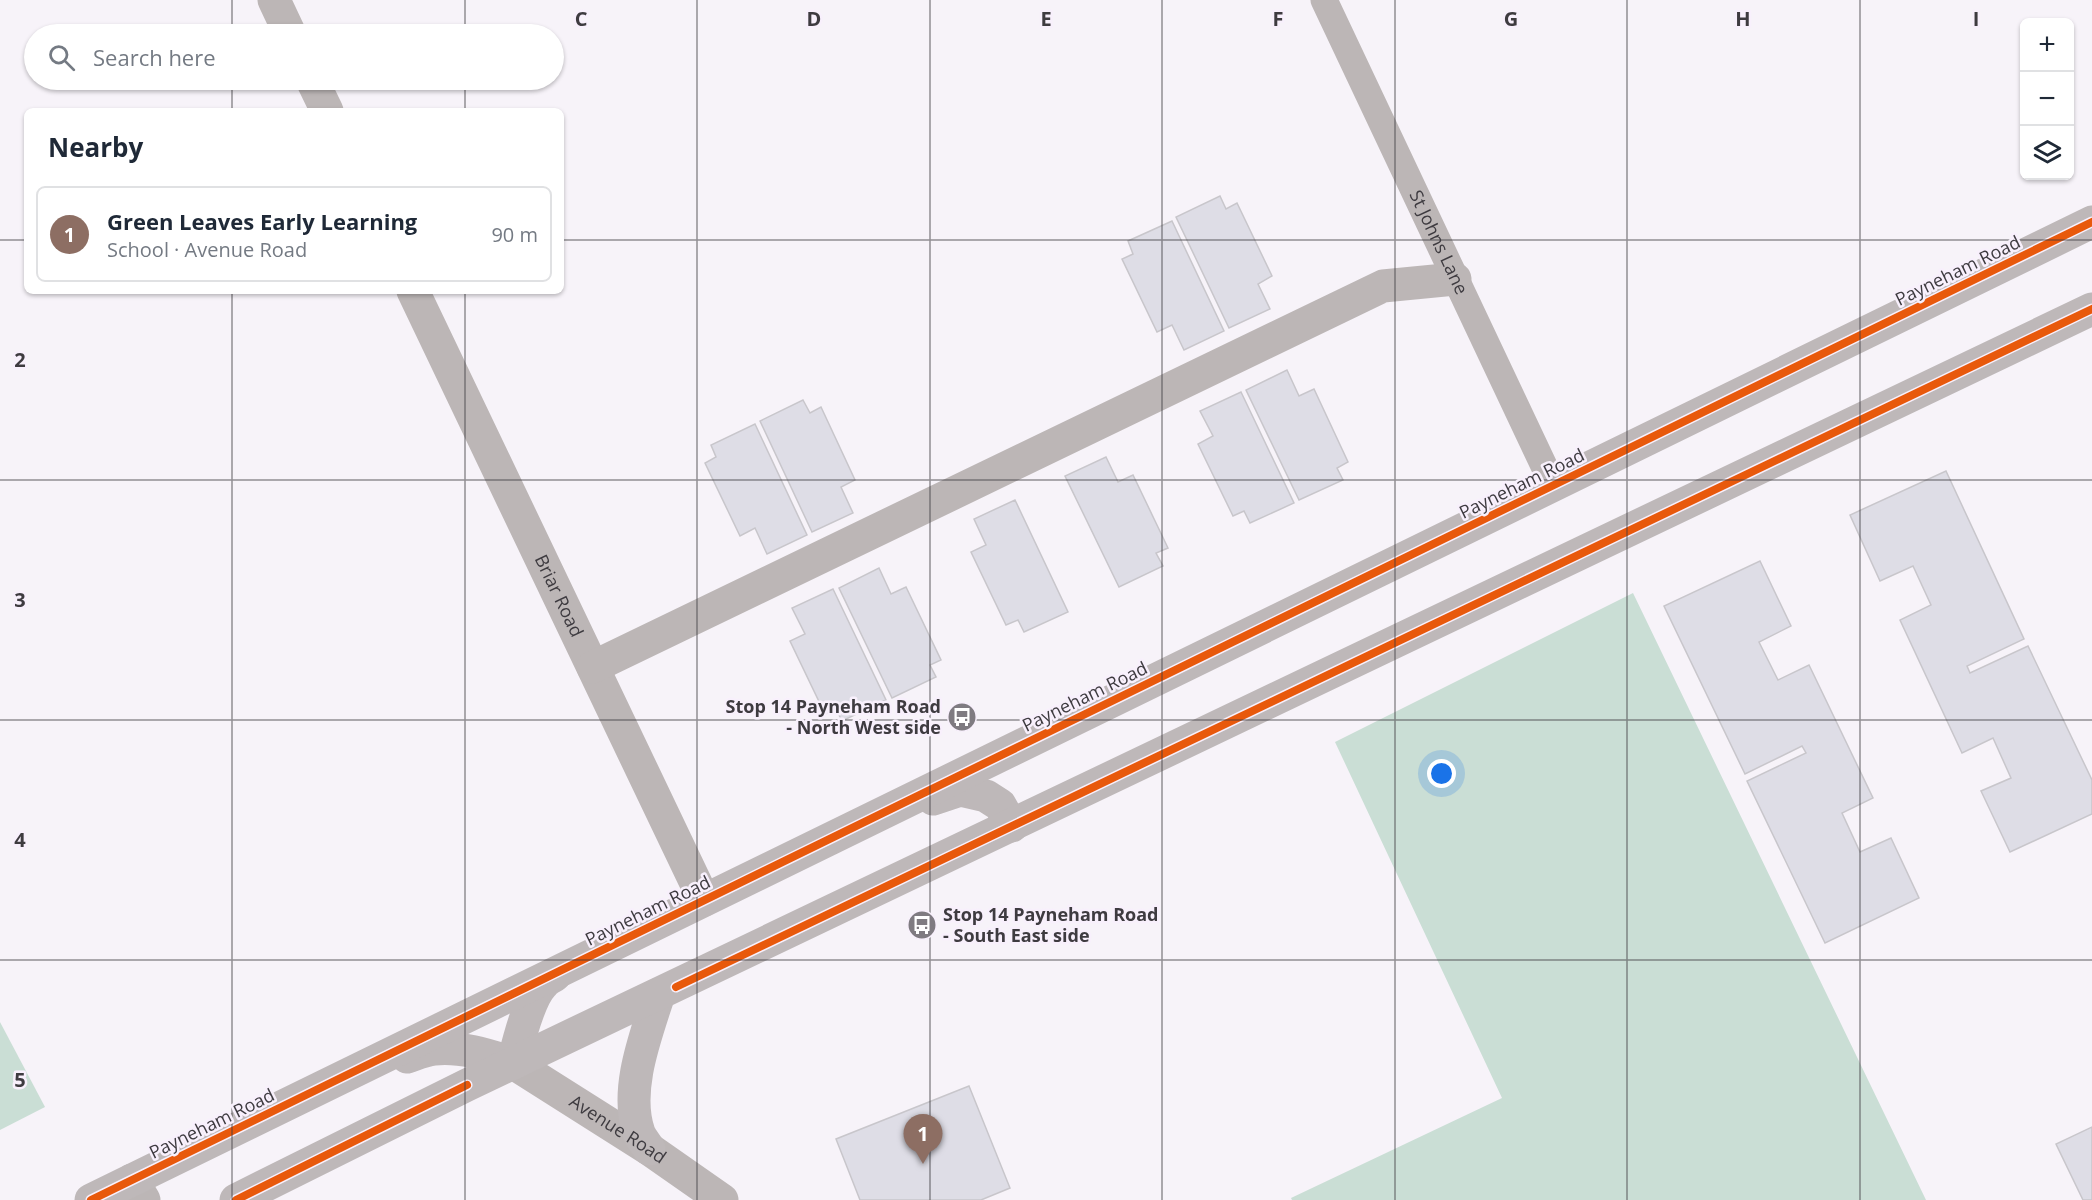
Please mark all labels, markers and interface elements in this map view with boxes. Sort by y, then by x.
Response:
text: C [575,5,588,32]
text: D [807,5,821,32]
text: E [1040,5,1052,32]
text: F [1273,5,1283,32]
text: G [1504,5,1518,32]
text: H [1735,5,1751,32]
text: I [1973,5,1979,32]
map controls [2020,18,2074,180]
button: + [2020,18,2074,72]
search box [24,24,564,90]
icon: search [45,41,78,74]
text: Search here [93,42,216,72]
button: − [2020,72,2074,126]
button: layers [2020,126,2074,180]
text: Nearby [48,129,143,165]
street label: St Johns Lane [1404,186,1474,298]
text: Green Leaves Early Learning [107,206,417,236]
text: 1 [64,221,75,248]
text: 90 m [491,221,538,248]
street label: Payneham Road [1891,229,2024,311]
text: School · Avenue Road [107,236,307,263]
text: 2 [14,346,26,373]
street label: Payneham Road [1455,442,1588,524]
street label: Briar Road [530,550,590,641]
text: 3 [14,586,26,613]
street label: Payneham Road [1018,655,1151,737]
place label: Stop 14 Payneham Road - North West side [726,694,941,739]
bus stop icon: Stop 14 Payneham Road - North West side [946,701,978,733]
your location [1427,759,1456,788]
text: 4 [14,826,26,853]
street label: Payneham Road [581,869,714,951]
place label: Stop 14 Payneham Road - South East side [943,902,1158,947]
bus stop icon: Stop 14 Payneham Road - South East side [906,909,938,941]
text: 5 [14,1066,26,1093]
street label: Payneham Road [145,1082,278,1164]
street label: Avenue Road [565,1089,671,1168]
pin: 1 [904,1114,942,1164]

